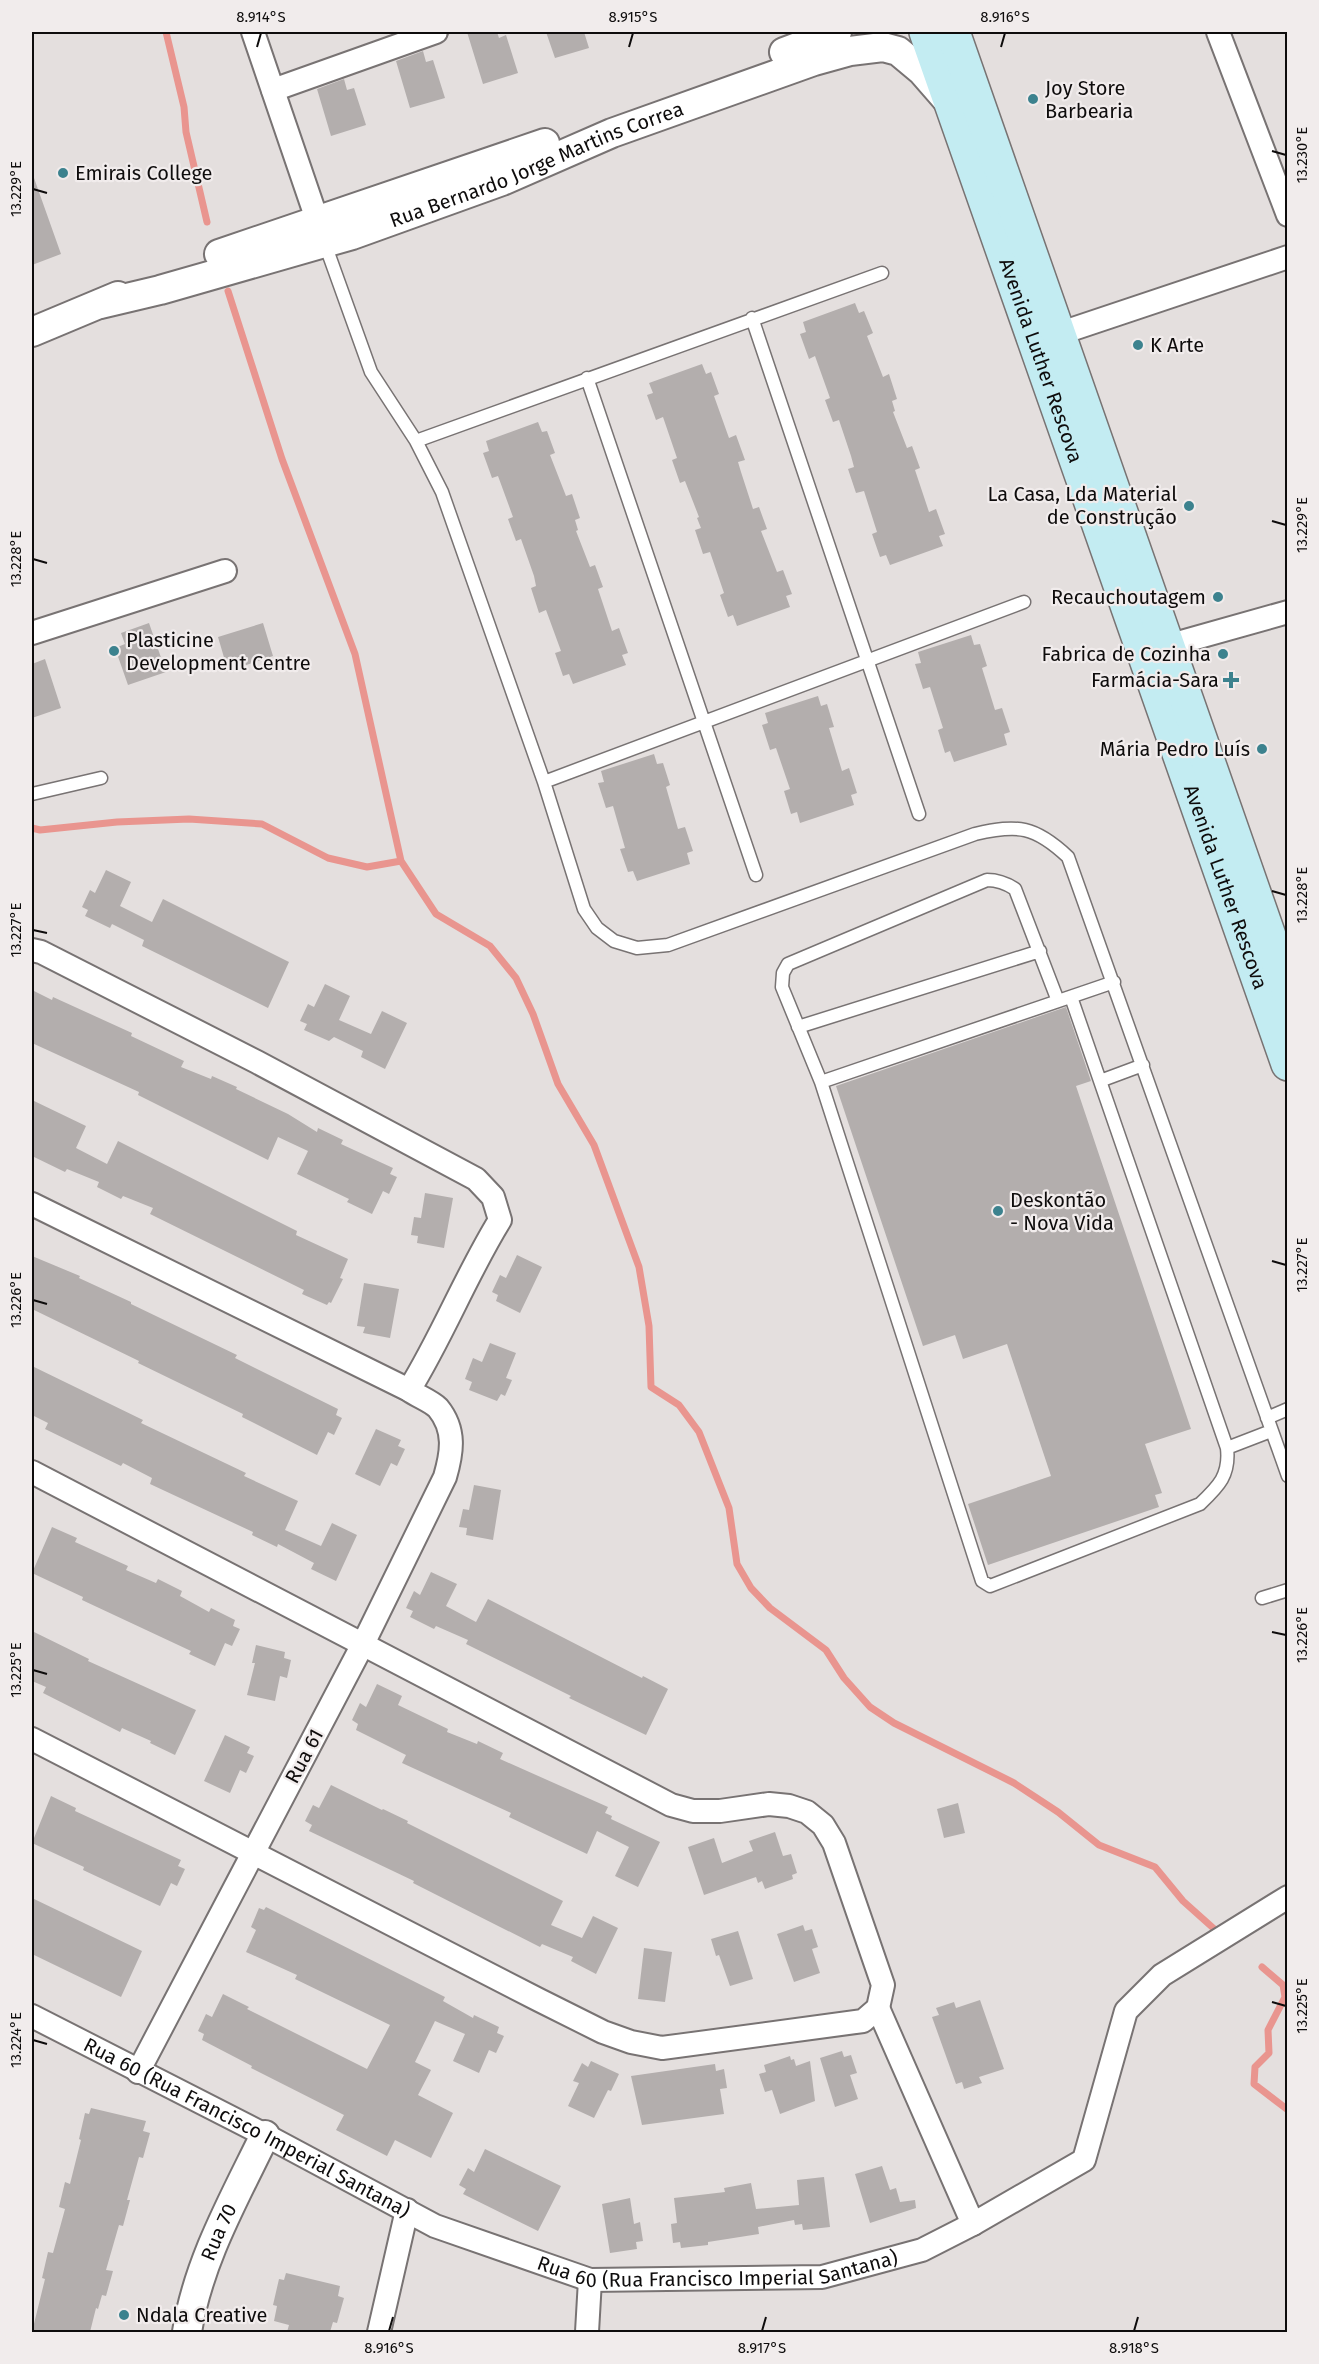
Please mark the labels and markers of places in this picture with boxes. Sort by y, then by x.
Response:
place label: Joy Store Barbearia [1045,76,1133,123]
marker: Joy Store Barbearia [1026,92,1040,106]
place label: Emirais College [75,161,212,185]
marker: Emirais College [56,166,70,180]
place label: K Arte [1150,333,1204,357]
marker: K Arte [1131,338,1145,352]
place label: La Casa, Lda Material de Construção [988,482,1177,530]
marker: La Casa, Lda Material de Construção [1182,499,1196,513]
place label: Recauchoutagem [1051,585,1206,609]
marker: Recauchoutagem [1211,590,1225,604]
place label: Plasticine Development Centre [126,628,311,675]
place label: Fabrica de Cozinha [1042,642,1211,666]
marker: Plasticine Development Centre [107,644,121,658]
marker: Fabrica de Cozinha [1216,647,1230,661]
place label: Farmácia-Sara [1091,668,1219,692]
marker: Farmácia-Sara [1224,673,1238,687]
place label: Mária Pedro Luís [1100,737,1250,761]
marker: Mária Pedro Luís [1255,742,1269,756]
place label: Deskontão - Nova Vida [1010,1188,1114,1235]
marker: Deskontão - Nova Vida [991,1204,1005,1218]
place label: Ndala Creative [136,2303,267,2327]
marker: Ndala Creative [117,2308,131,2322]

